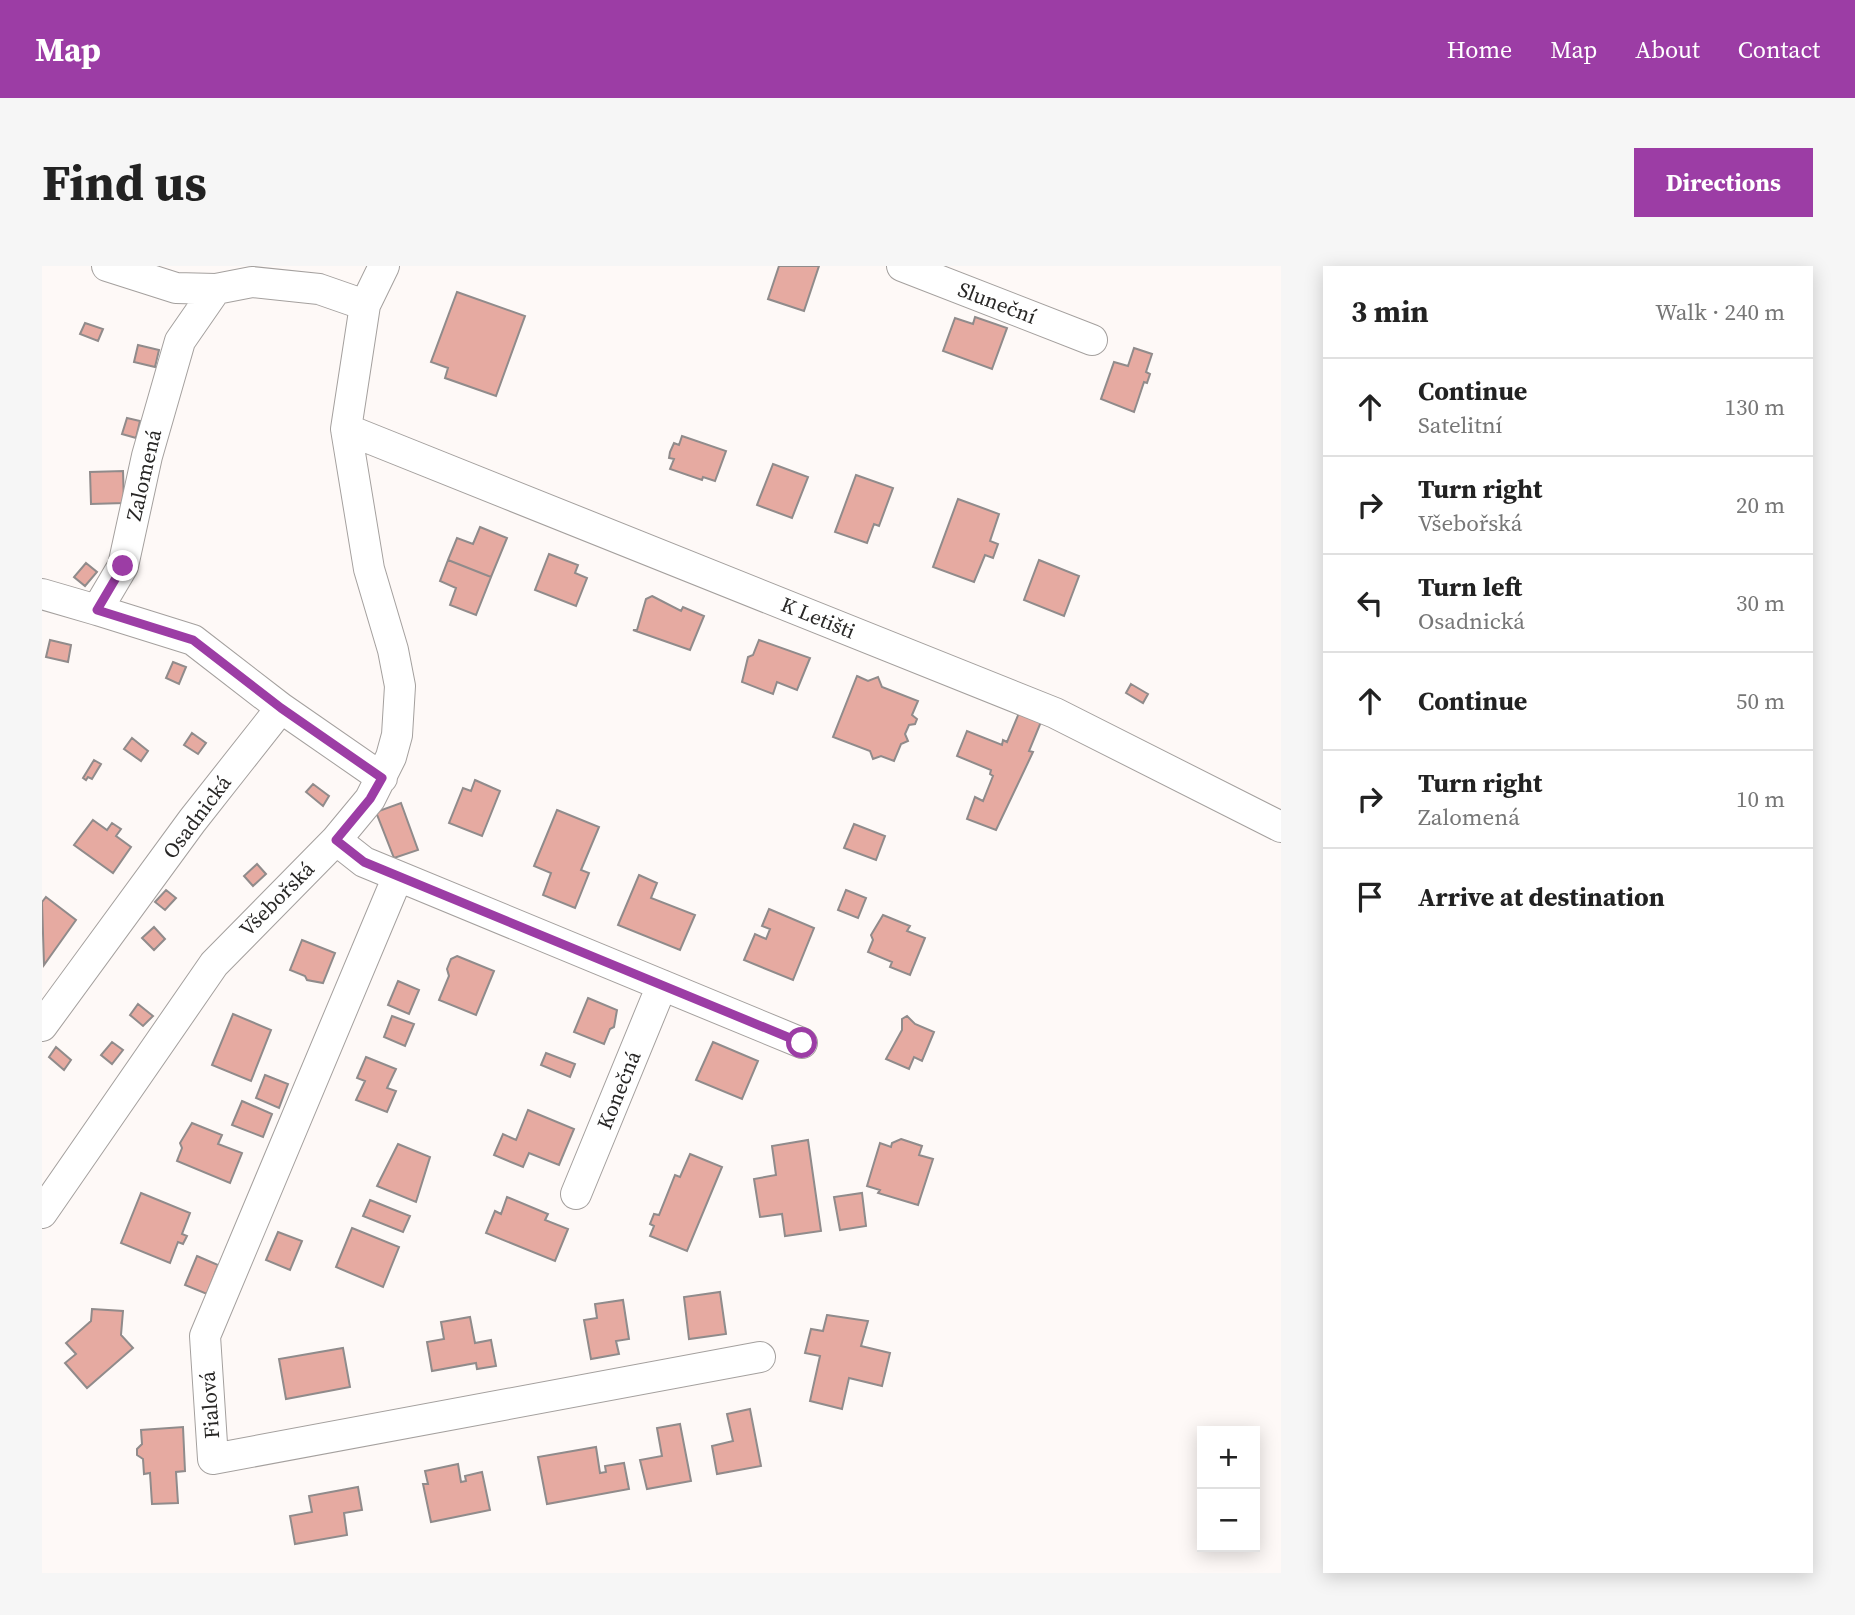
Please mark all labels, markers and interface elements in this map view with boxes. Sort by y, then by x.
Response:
text: Map [35,27,101,72]
text: Home [1447,33,1512,66]
text: Map [1550,33,1597,66]
text: About [1635,33,1700,66]
text: Contact [1738,33,1820,66]
button: Directions [1634,148,1813,217]
text: Find us [42,149,207,216]
street label: Sluneční [954,274,1040,331]
text: 3 min [1351,291,1429,332]
text: Walk · 240 m [1655,296,1785,328]
text: Continue [1418,373,1527,409]
icon: ahead [1351,388,1389,426]
text: 130 m [1724,391,1785,423]
text: Satelitní [1418,409,1502,441]
street label: Zalomená [119,426,168,524]
text: Turn right [1418,471,1542,507]
icon: right [1351,486,1389,524]
text: 20 m [1736,489,1785,521]
text: Všebořská [1418,507,1522,539]
route end [107,550,138,581]
text: Turn left [1418,569,1522,605]
icon: left [1351,584,1389,622]
text: 30 m [1736,587,1785,619]
street label: K Letišti [777,590,860,645]
text: Osadnická [1418,605,1525,637]
icon: ahead [1351,682,1389,720]
text: Continue [1418,683,1527,719]
text: 50 m [1736,685,1785,717]
text: Turn right [1418,765,1542,801]
street label: Osadnická [156,769,238,864]
icon: right [1351,780,1389,818]
text: 10 m [1736,783,1785,815]
text: Zalomená [1418,801,1520,833]
street label: Všebořská [233,854,321,943]
icon: arrive [1351,878,1389,916]
text: Arrive at destination [1418,879,1665,915]
route start [786,1027,817,1058]
street label: Konečná [590,1046,647,1133]
street label: Fialová [193,1370,226,1440]
map controls [1197,1426,1260,1552]
button: + [1197,1426,1260,1489]
button: − [1197,1489,1260,1552]

